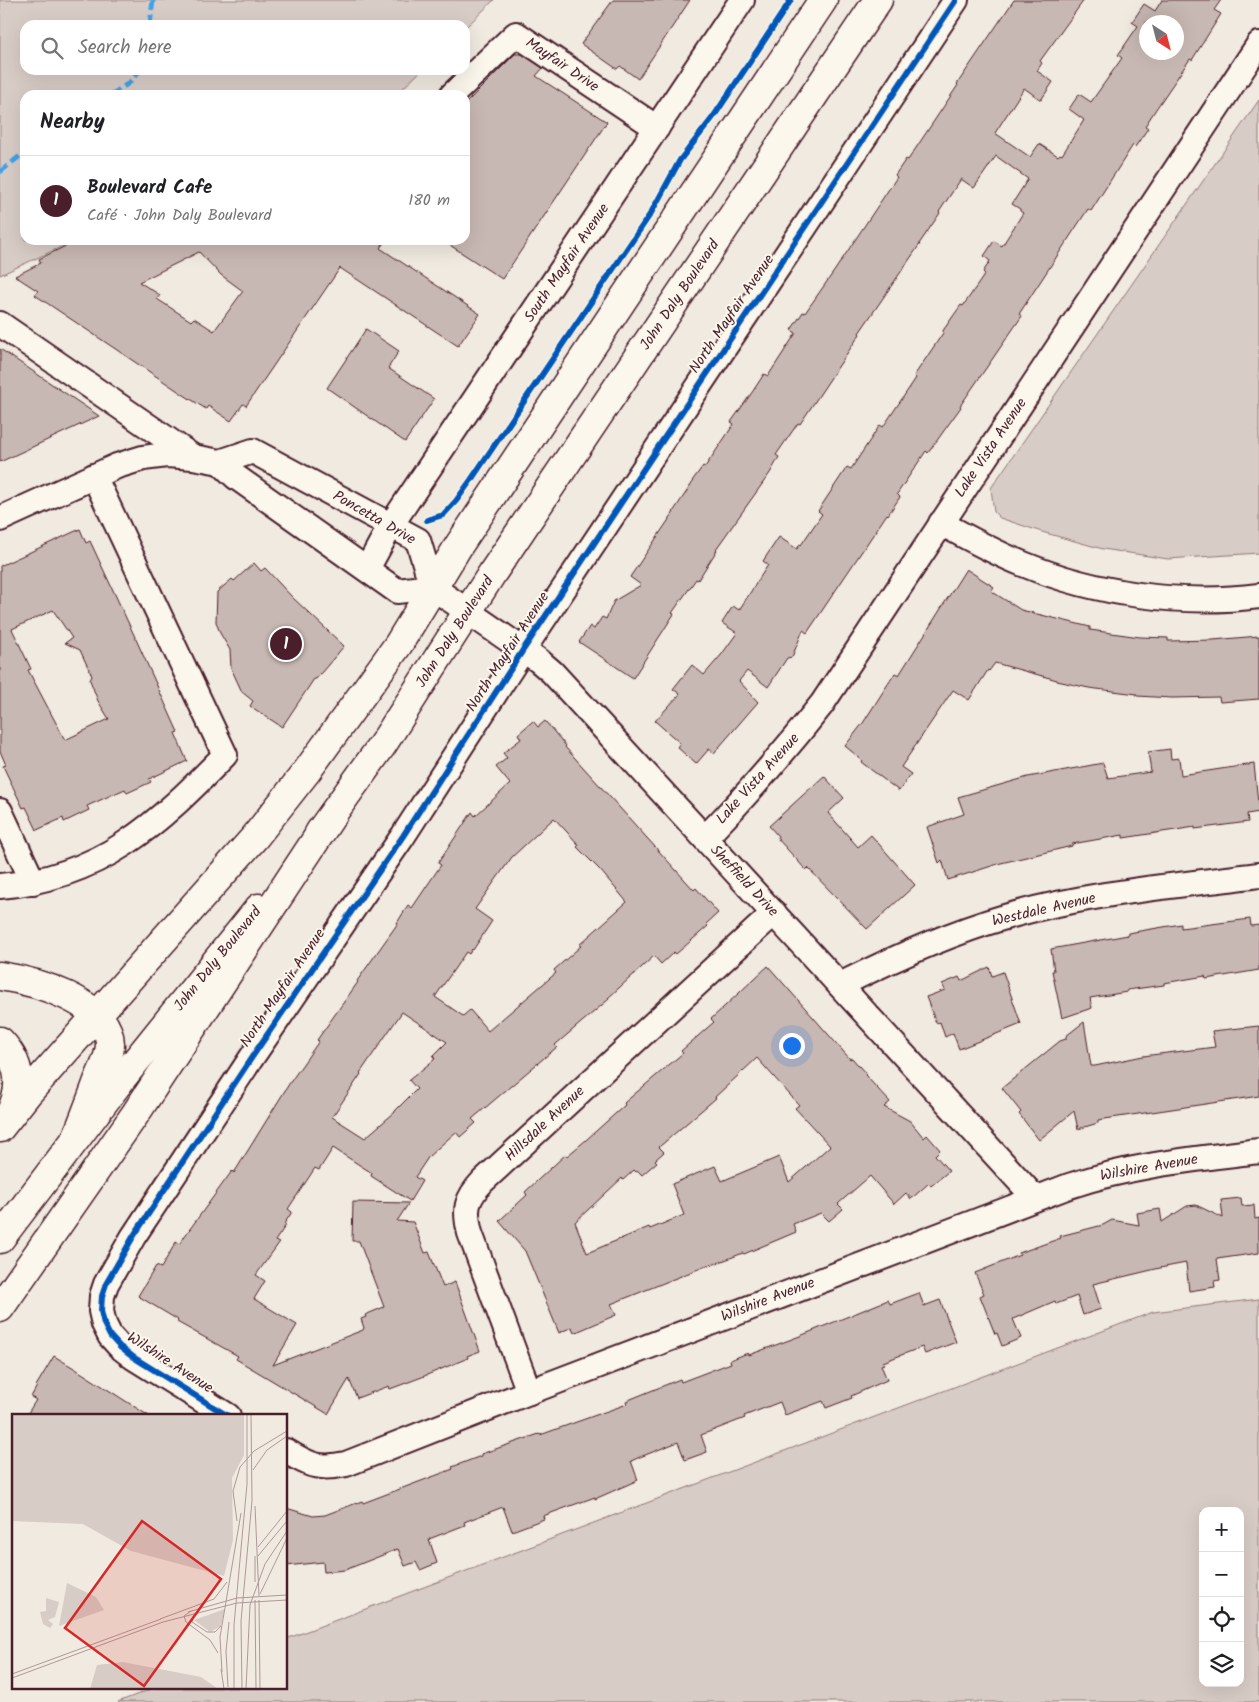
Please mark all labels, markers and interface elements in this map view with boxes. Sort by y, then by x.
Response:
north arrow [1139,15,1184,60]
search box [20,20,470,75]
street label: Mayfair Drive [520,31,604,99]
text: Search here [78,33,172,63]
icon: search [38,34,66,62]
text: Nearby [40,106,105,139]
text: Boulevard Cafe [87,173,212,203]
text: 1 [54,188,58,213]
text: 180 m [408,188,450,213]
street label: South Mayfair Avenue [518,198,616,327]
text: Café · John Daly Boulevard [87,203,271,228]
street label: John Daly Boulevard [634,234,726,355]
street label: North Mayfair Avenue [683,249,781,378]
street label: Lake Vista Avenue [949,393,1034,503]
street label: Poncetta Drive [328,485,420,552]
street label: John Daly Boulevard [410,571,501,693]
street label: North Mayfair Avenue [460,587,556,717]
pin: 1 [270,625,302,663]
street label: Lake Vista Avenue [710,728,806,830]
street label: Sheffield Drive [704,839,784,923]
street label: Westdale Avenue [990,886,1098,934]
street label: John Daly Boulevard [168,901,268,1017]
street label: North Mayfair Avenue [234,923,332,1052]
your location [779,1033,805,1059]
street label: Hillsdale Avenue [499,1080,591,1168]
street label: Wilshire Avenue [1098,1148,1200,1188]
street label: Wilshire Avenue [718,1271,819,1329]
street label: Wilshire Avenue [122,1326,218,1400]
inset map [12,1414,288,1690]
map controls [1199,1507,1244,1687]
button: + [1199,1507,1244,1552]
button: − [1199,1552,1244,1597]
button: locate [1199,1597,1244,1642]
button: layers [1199,1642,1244,1687]

